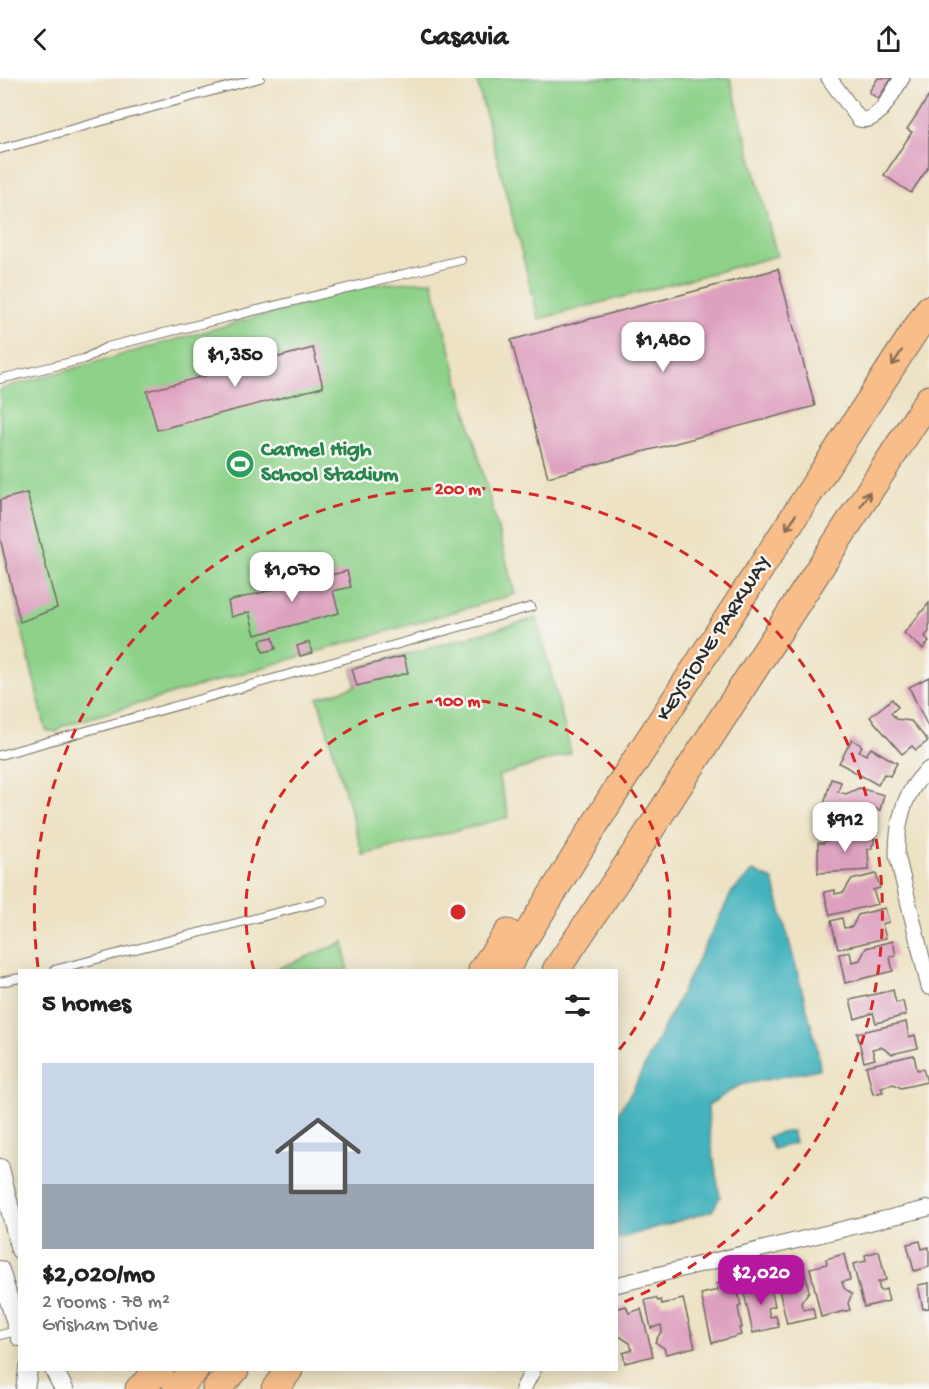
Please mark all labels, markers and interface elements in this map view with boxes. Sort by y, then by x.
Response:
icon: back [24,23,57,56]
text: Casavia [421,23,508,55]
icon: share [872,23,905,56]
pin: $1,480 [614,322,712,373]
text: $1,480 [635,330,691,353]
pin: $1,350 [186,337,284,388]
text: $1,350 [207,345,263,368]
one-way arrow [891,349,903,366]
place label: Carmel High School Stadium [260,438,399,489]
sports icon: Carmel High School Stadium [224,448,256,480]
text: 200 m [435,480,481,501]
one-way arrow [858,490,871,507]
one-way arrow [785,513,797,529]
street label: KEYSTONE PARKWAY [652,551,778,727]
pin: $1,070 [243,552,341,603]
text: $1,070 [264,560,320,583]
text: 100 m [435,692,481,713]
pin: $912 [809,802,881,853]
text: $912 [827,810,863,833]
centre of rings [448,902,468,922]
icon: filters [561,989,594,1022]
text: 5 homes [42,990,131,1021]
icon: home [264,1102,372,1210]
pin: $2,020 [712,1255,810,1306]
text: $2,020/mo [42,1261,155,1292]
text: $2,020 [732,1263,790,1286]
text: 2 rooms · 78 m² [42,1292,170,1315]
text: Grisham Drive [42,1315,158,1338]

